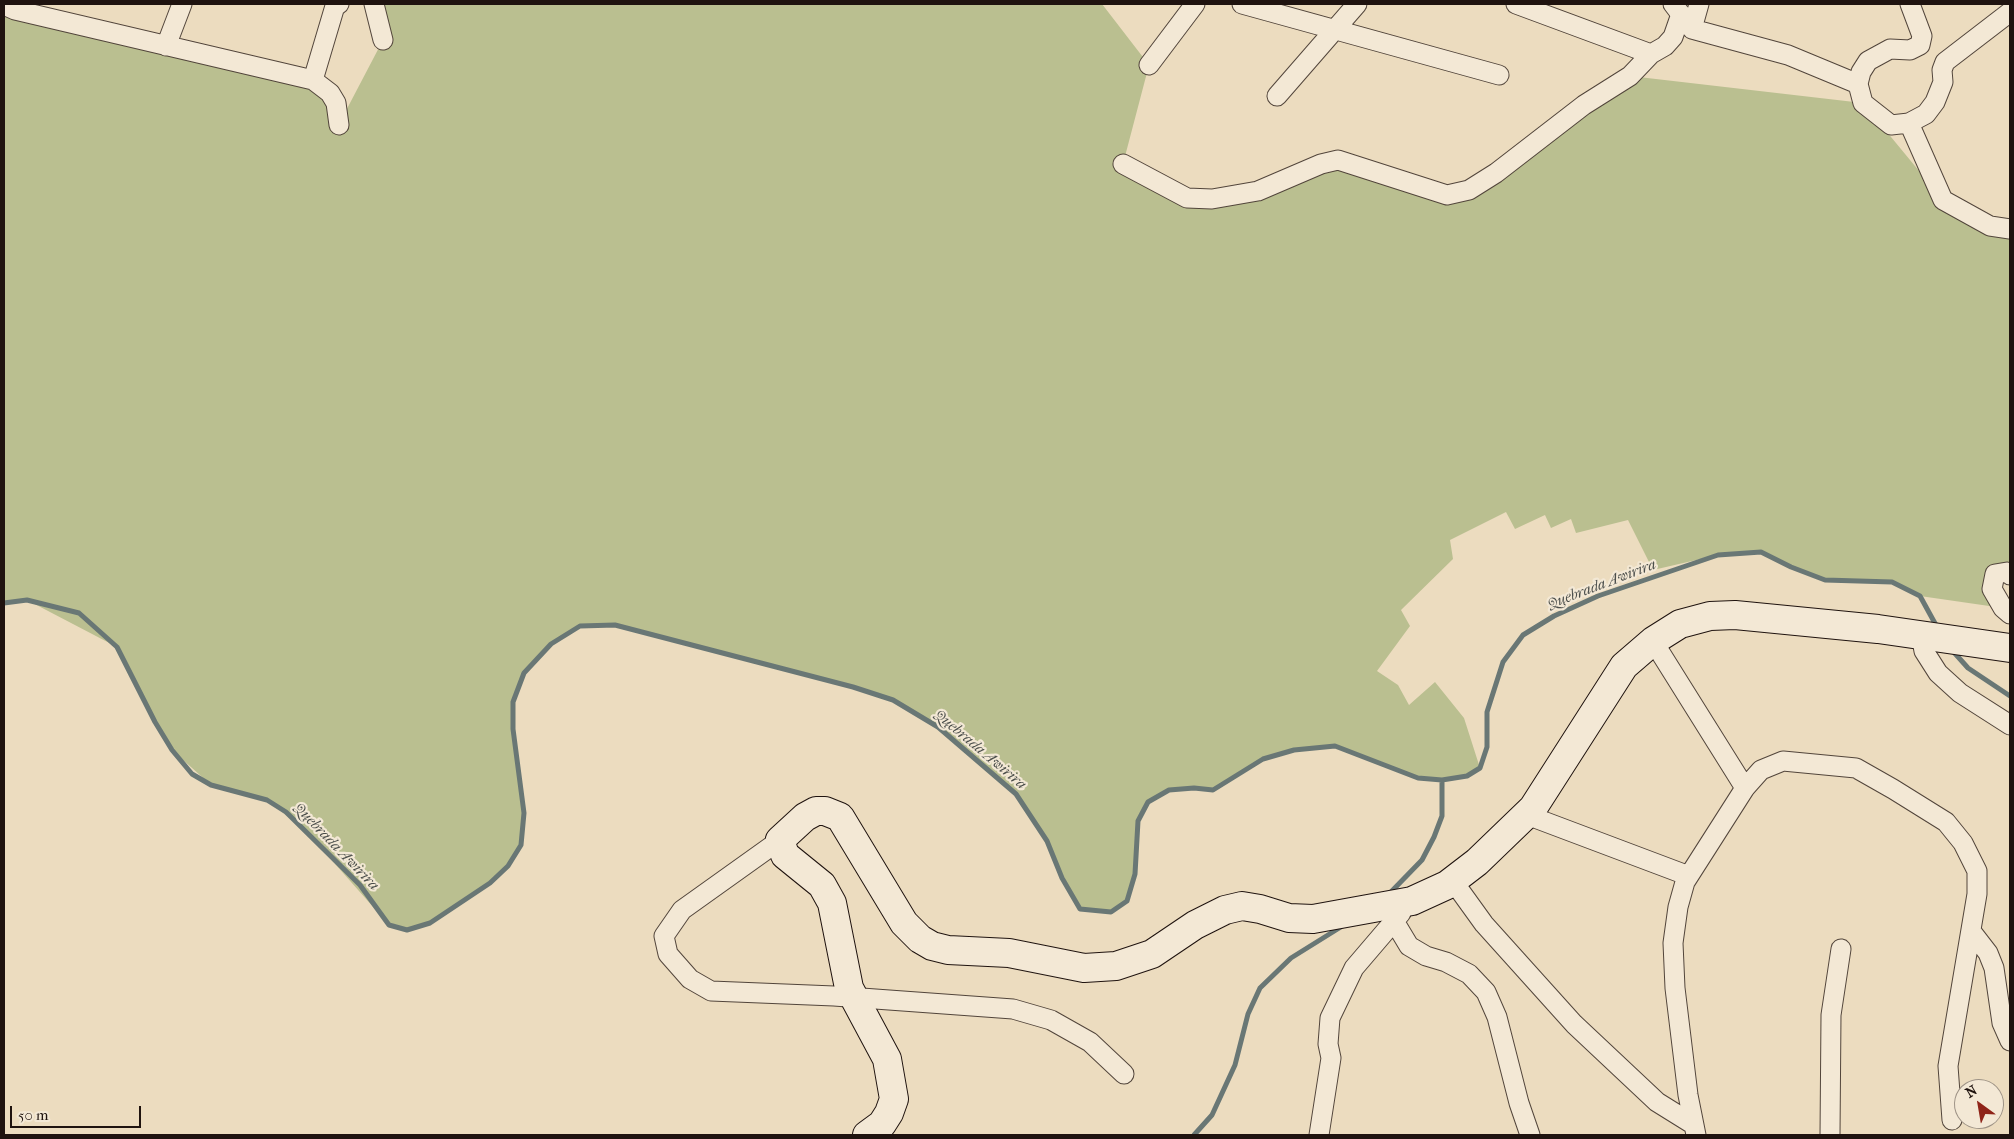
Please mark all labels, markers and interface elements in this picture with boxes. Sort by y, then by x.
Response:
water label: Quebrada Awirira [1545,556,1659,614]
water label: Quebrada Awirira [930,706,1030,794]
water label: Quebrada Awirira [290,799,382,895]
north arrow [1954,1079,2004,1129]
text: N [1962,1082,1980,1102]
scale bar [12,1096,144,1128]
text: 50 m [18,1106,48,1124]

